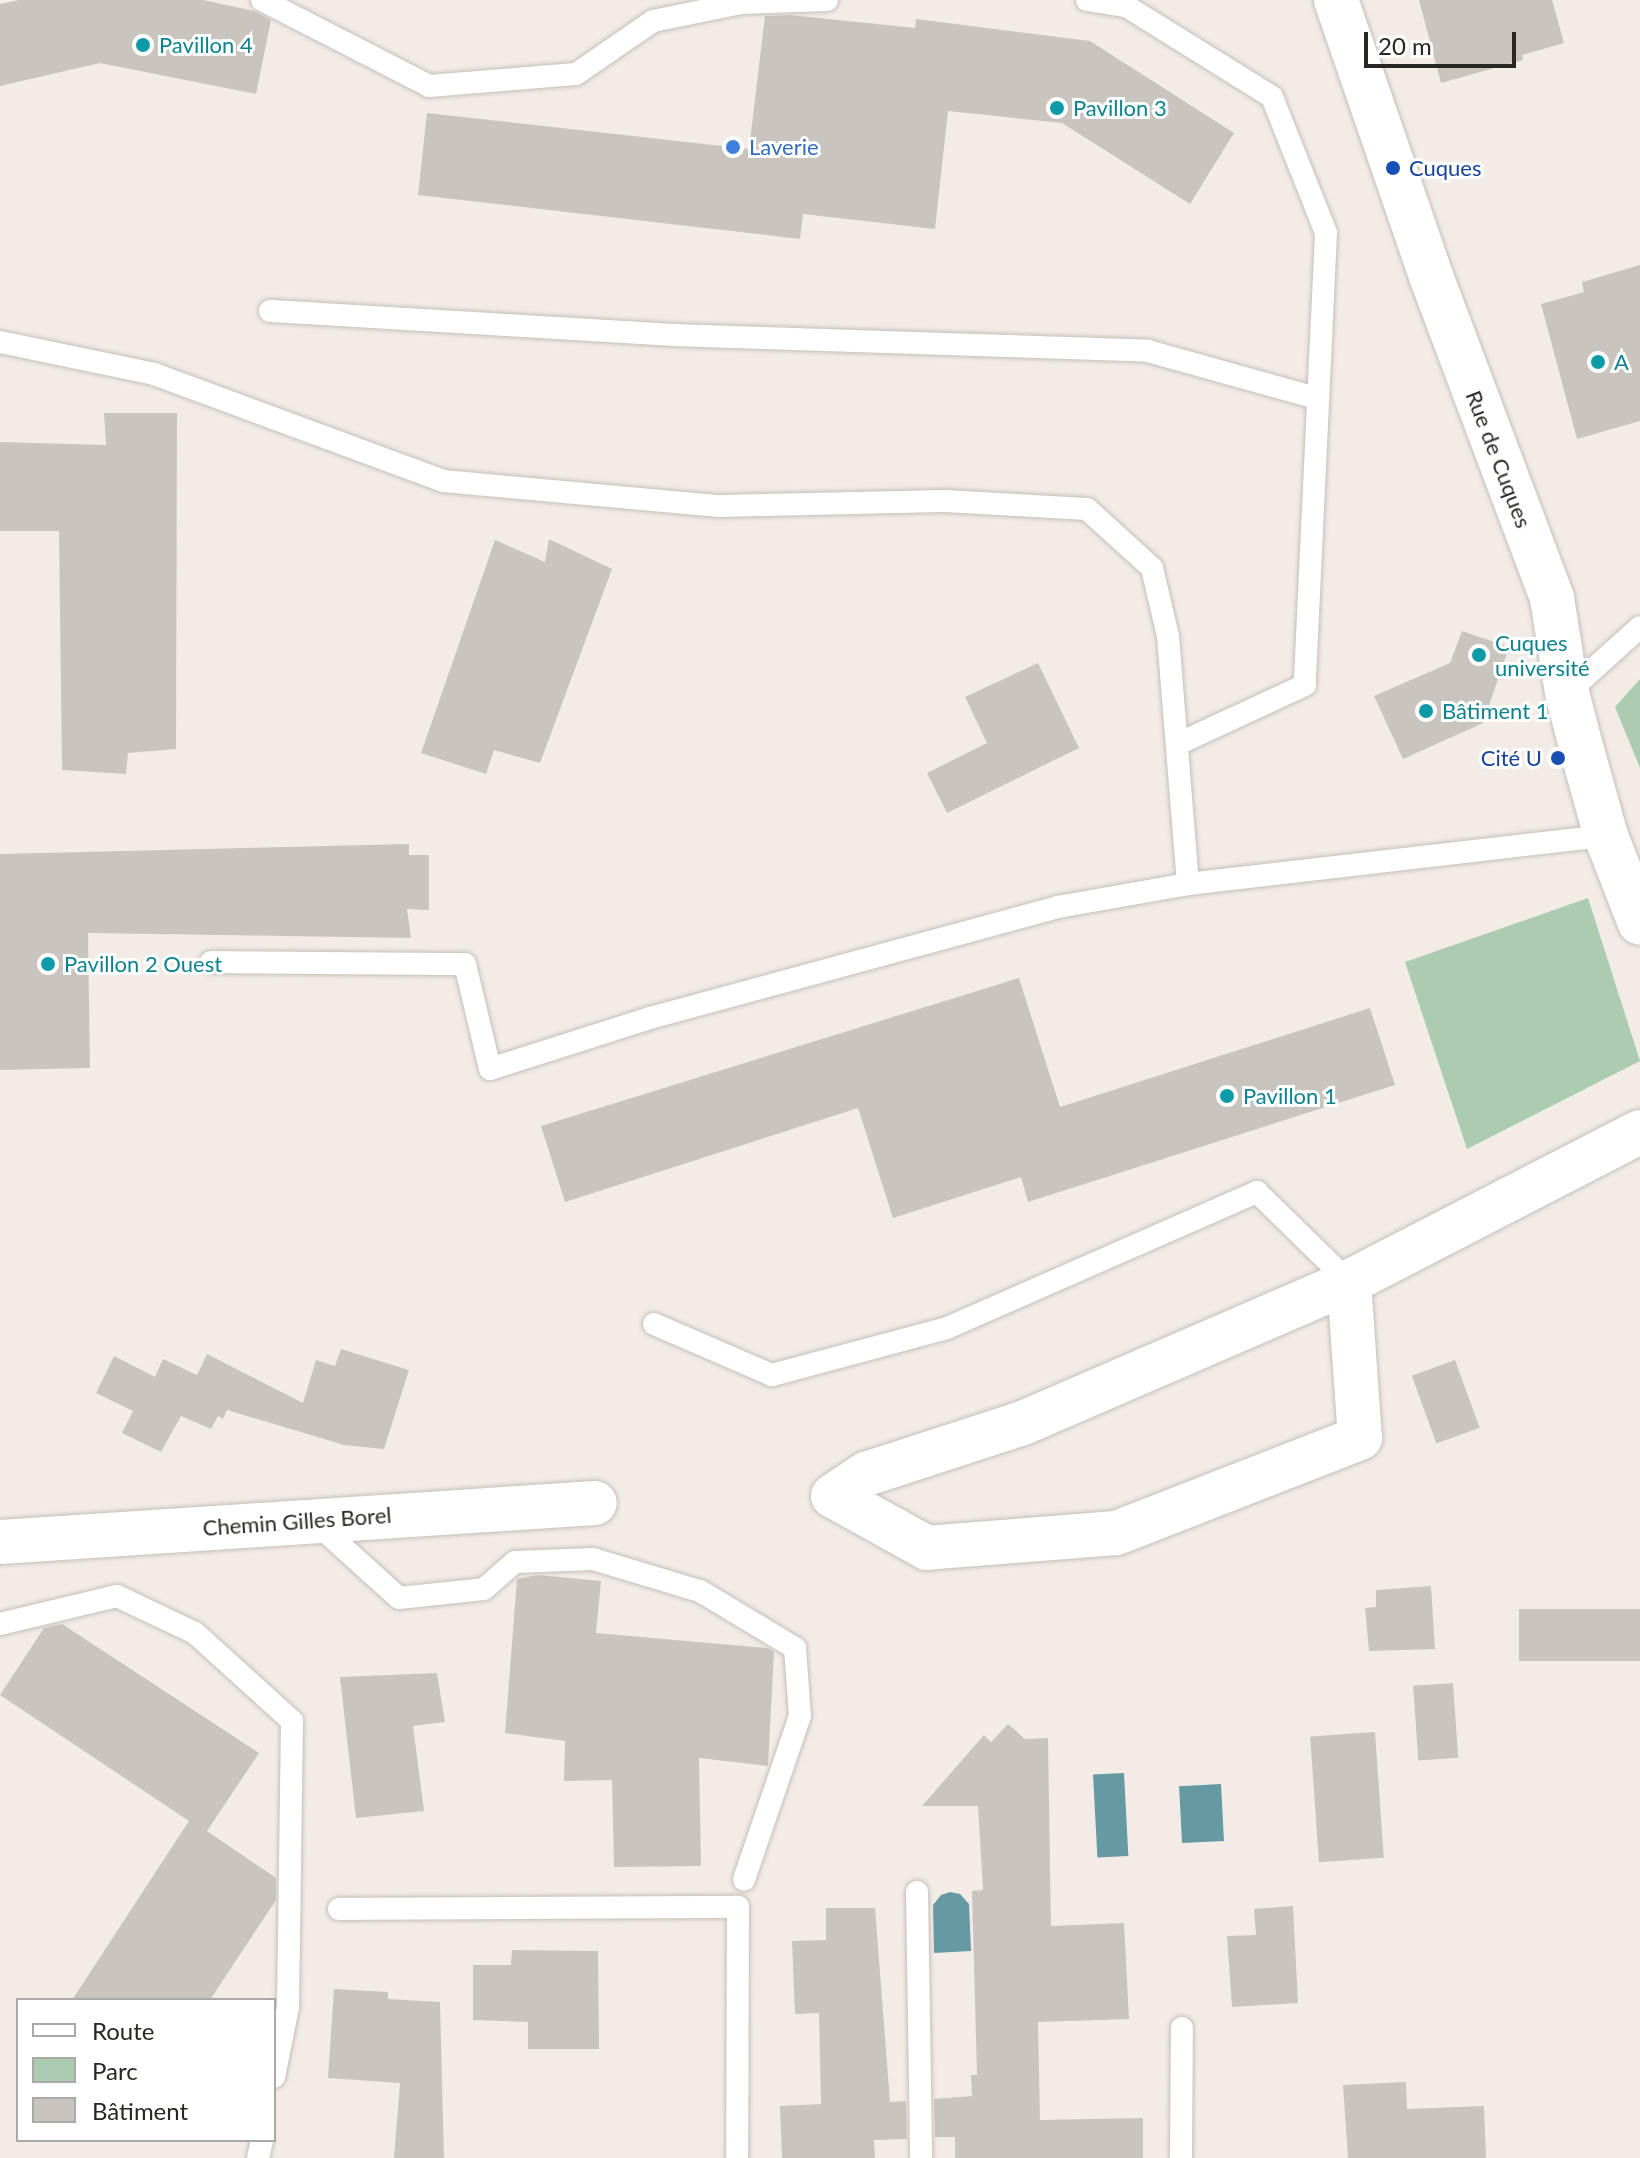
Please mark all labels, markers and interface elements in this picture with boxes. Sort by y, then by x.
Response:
scale bar [1368,16,1520,66]
text: 20 m [1378,31,1432,60]
place label: Pavillon 4 [159,32,253,58]
marker: Pavillon 4 [134,36,152,54]
place label: Pavillon 3 [1073,95,1167,121]
marker: Pavillon 3 [1048,99,1066,117]
place label: Laverie [749,134,819,160]
marker: Laverie [724,138,742,156]
place label: Cuques [1409,155,1482,181]
marker: Cuques [1384,159,1402,177]
place label: A [1614,349,1629,375]
marker: A [1589,353,1607,371]
street label: Rue de Cuques [1461,387,1537,531]
place label: Cuques université [1495,629,1590,680]
marker: Cuques université [1470,646,1488,664]
place label: Bâtiment 1 [1442,698,1549,724]
marker: Bâtiment 1 [1417,702,1435,720]
place label: Cité U [1481,745,1542,771]
marker: Cité U [1549,749,1567,767]
place label: Pavillon 2 Ouest [64,951,222,977]
marker: Pavillon 2 Ouest [39,955,57,973]
place label: Pavillon 1 [1243,1083,1337,1109]
marker: Pavillon 1 [1218,1087,1236,1105]
street label: Chemin Gilles Borel [202,1501,392,1541]
legend [16,1998,276,2142]
text: Route [92,2016,154,2045]
text: Parc [92,2056,138,2085]
text: Bâtiment [92,2096,188,2125]

